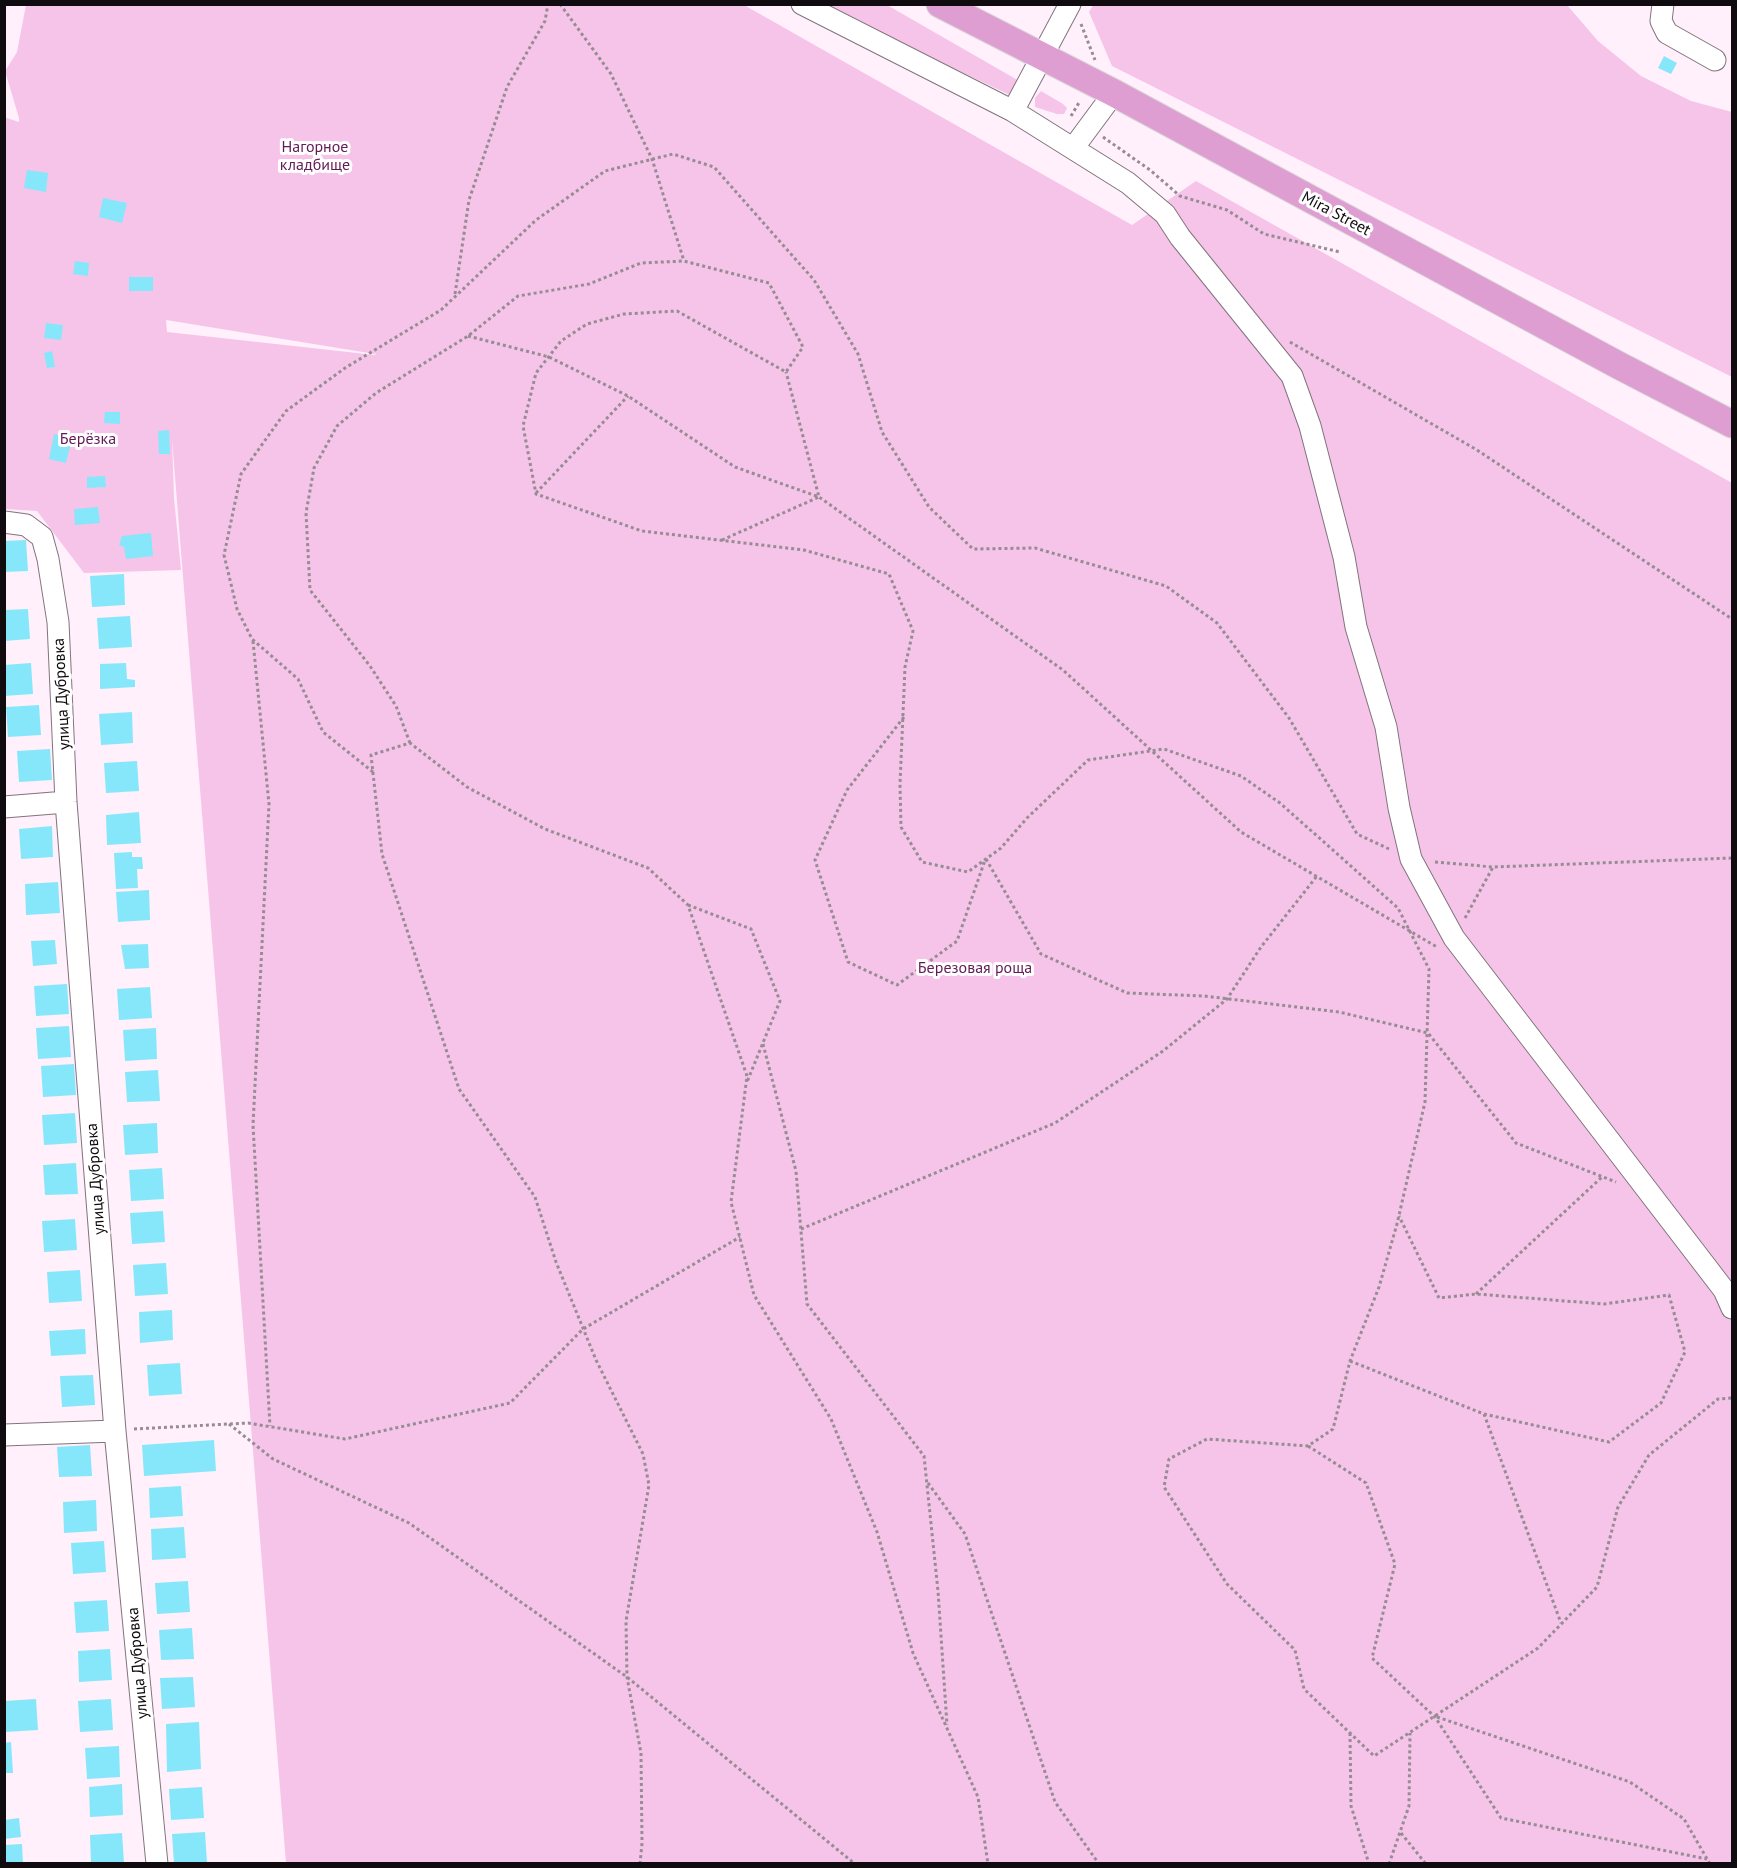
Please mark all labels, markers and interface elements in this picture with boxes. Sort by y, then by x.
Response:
park label: Нагорное кладбище [280,137,350,175]
street label: Mira Street [1298,188,1374,240]
park label: Берёзка [60,429,116,449]
street label: улица Дубровка [49,638,75,750]
park label: Березовая роща [918,958,1032,978]
street label: улица Дубровка [83,1122,109,1236]
street label: улица Дубровка [124,1606,152,1720]

